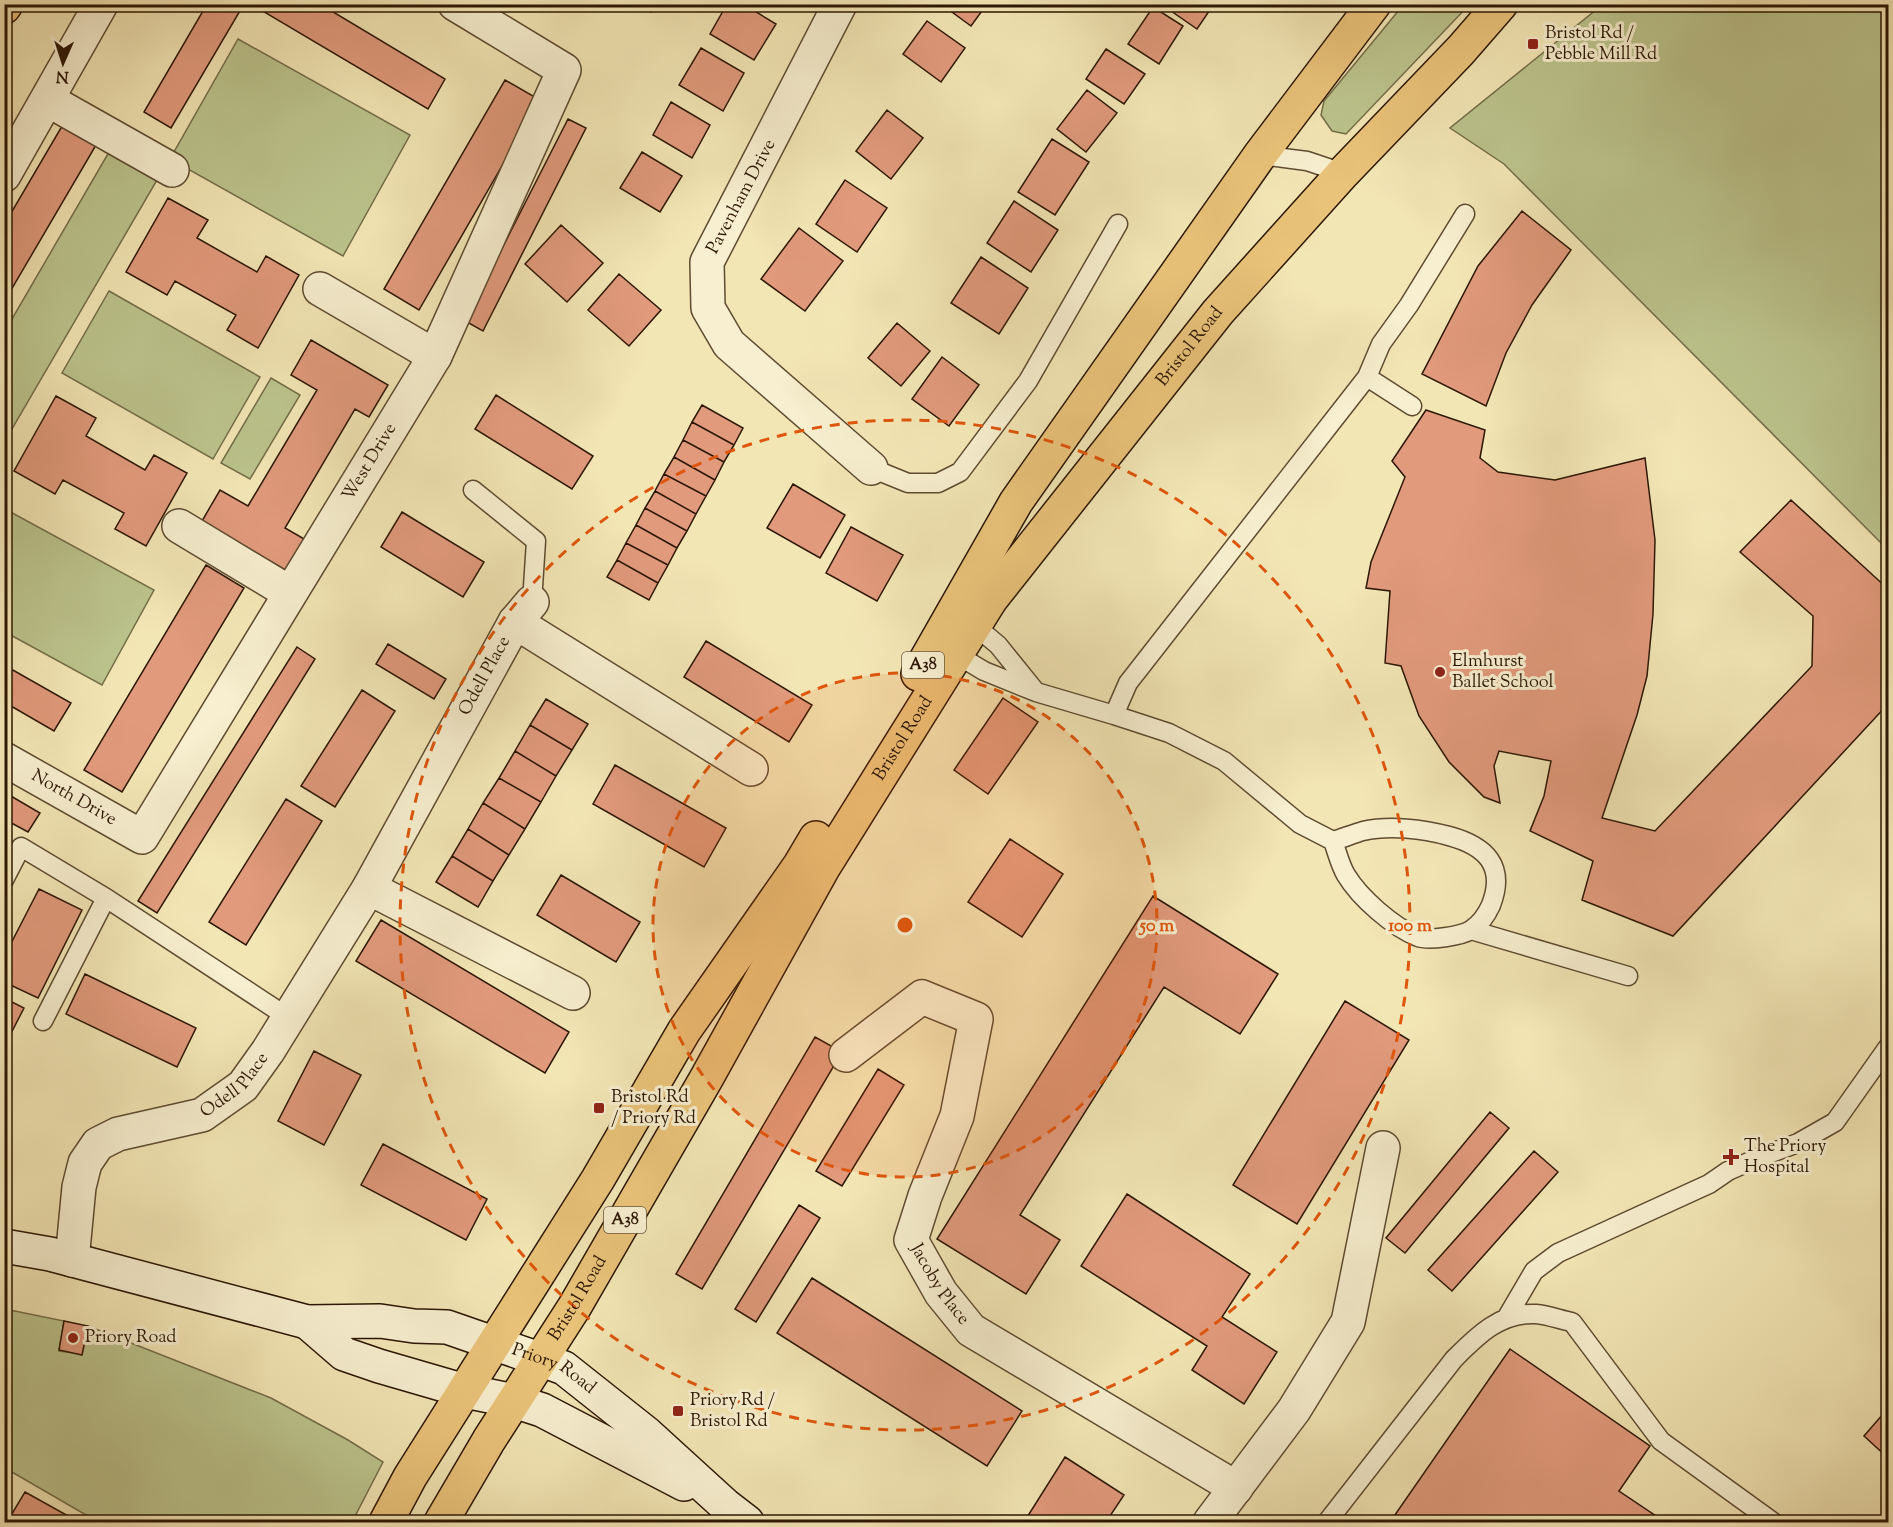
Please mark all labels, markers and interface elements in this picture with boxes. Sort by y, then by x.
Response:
place label: Bristol Rd / Pebble Mill Rd [1545,21,1657,68]
north arrow [33,33,93,93]
marker: Bristol Rd / Pebble Mill Rd [1526,37,1540,51]
text: N [55,64,69,87]
street label: Pavenham Drive [701,135,783,259]
street label: Bristol Road [1150,301,1230,393]
street label: West Drive [336,419,404,506]
street label: Odell Place [453,632,518,721]
place label: Elmhurst Ballet School [1452,649,1554,696]
road number: A38 [902,652,944,678]
marker: Elmhurst Ballet School [1433,665,1447,679]
street label: Bristol Road [867,691,940,786]
street label: North Drive [26,764,121,833]
text: 50 m [1138,914,1174,940]
text: 100 m [1388,914,1432,940]
centre of rings [895,915,915,935]
street label: Odell Place [195,1048,276,1125]
place label: Bristol Rd / Priory Rd [611,1085,696,1132]
marker: Bristol Rd / Priory Rd [592,1101,606,1115]
place label: The Priory Hospital [1744,1134,1827,1181]
marker: The Priory Hospital [1722,1148,1740,1166]
road number: A38 [604,1207,646,1233]
street label: Jacoby Place [902,1238,975,1331]
street label: Bristol Road [542,1251,614,1347]
place label: Priory Road [85,1325,177,1351]
marker: Priory Road [66,1331,80,1345]
street label: Priory Road [508,1337,601,1401]
place label: Priory Rd / Bristol Rd [690,1388,775,1435]
marker: Priory Rd / Bristol Rd [671,1404,685,1418]

